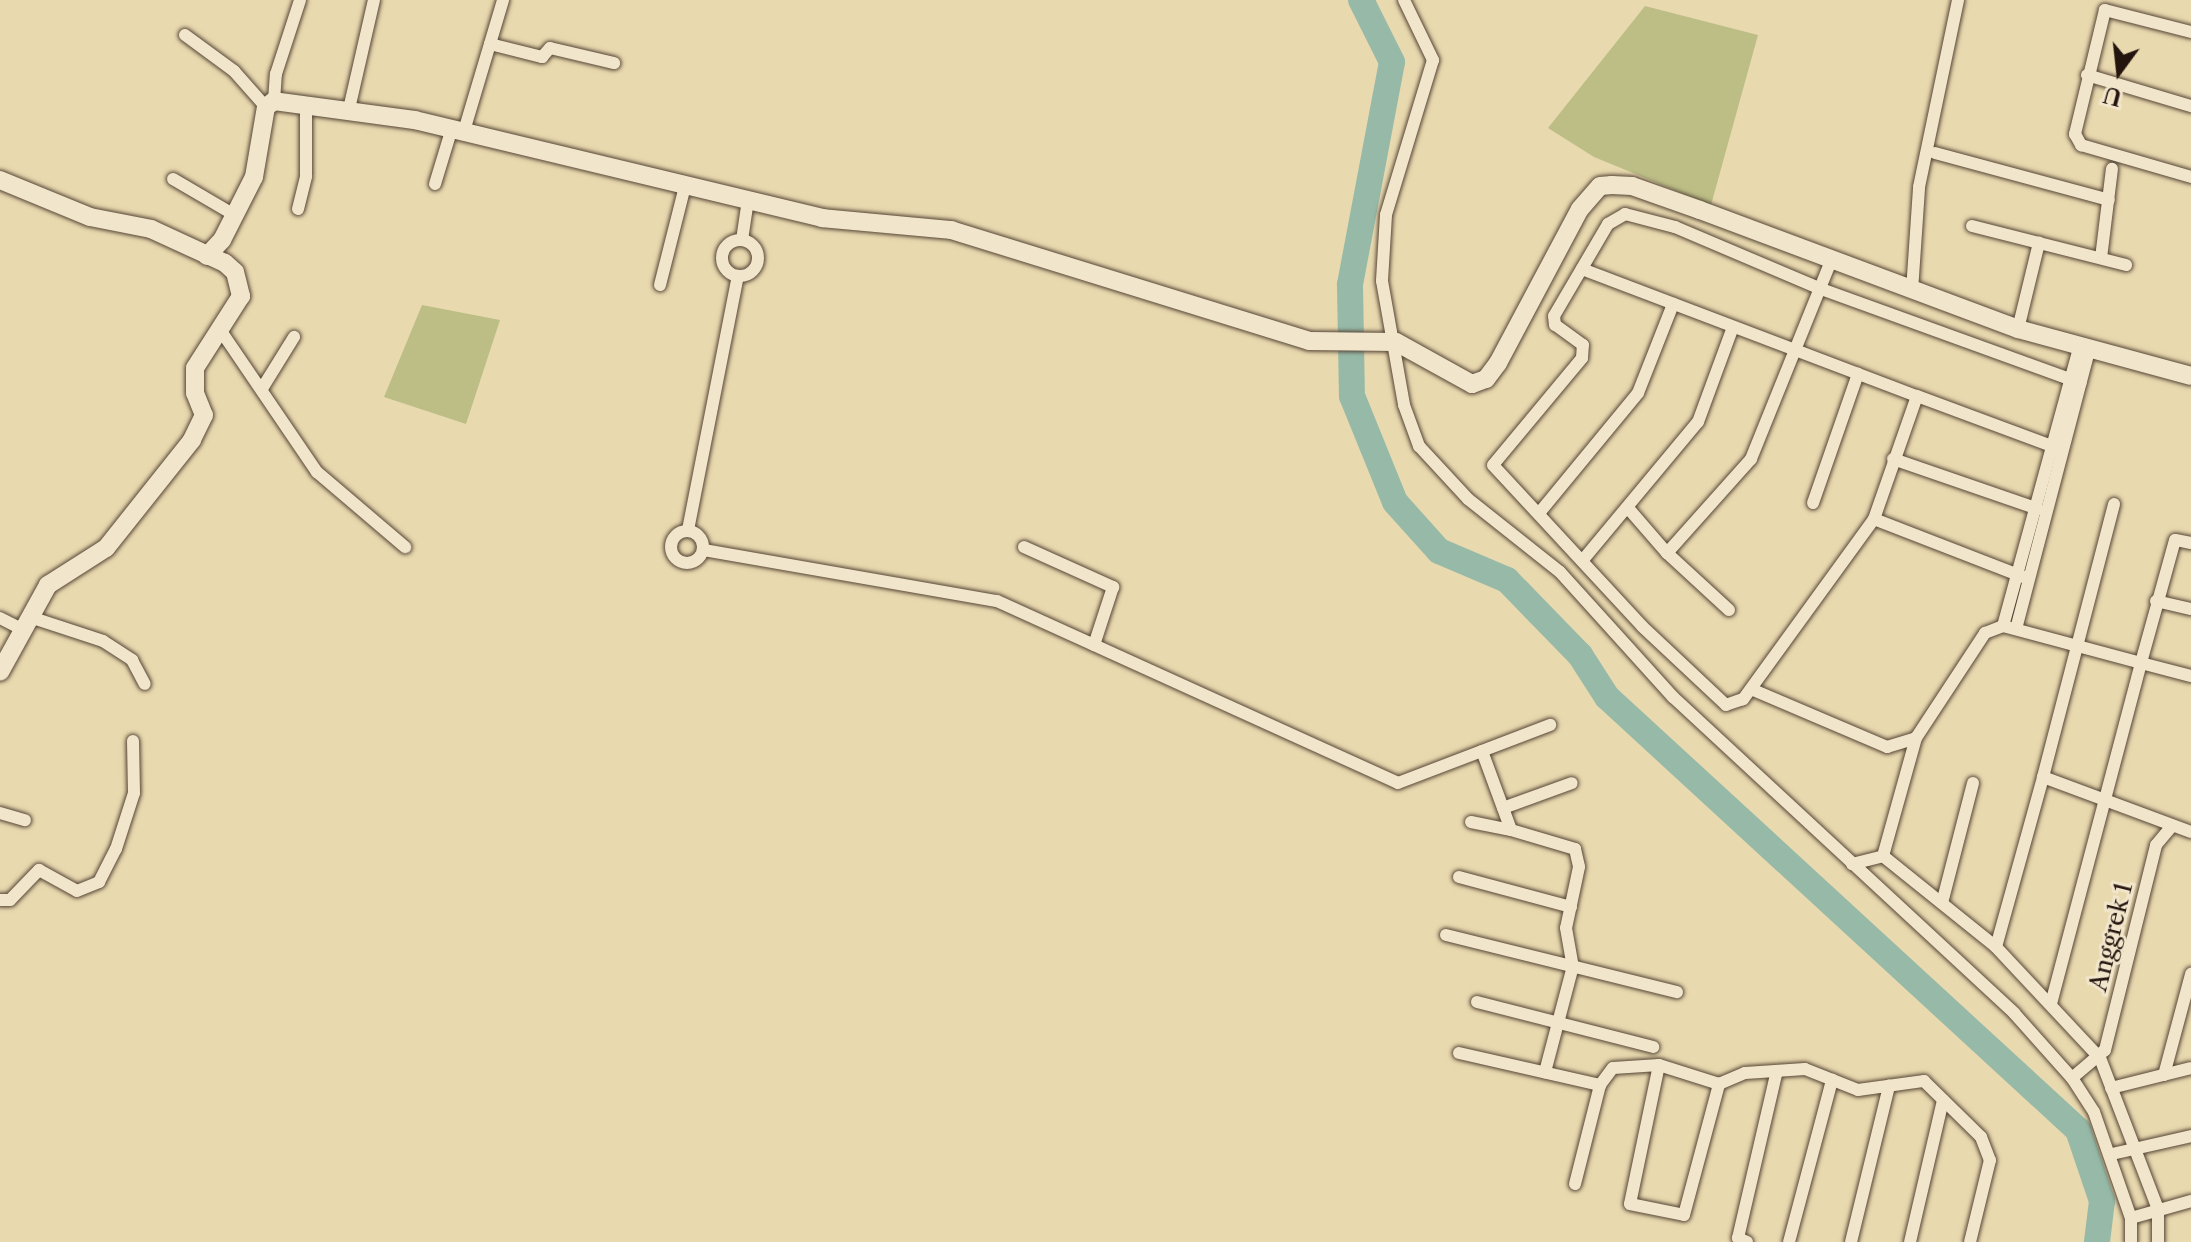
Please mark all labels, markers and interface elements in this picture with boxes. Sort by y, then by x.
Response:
north arrow [2079,32,2159,112]
text: U [2101,80,2125,111]
street label: Anggrek 1 [2084,879,2138,995]

